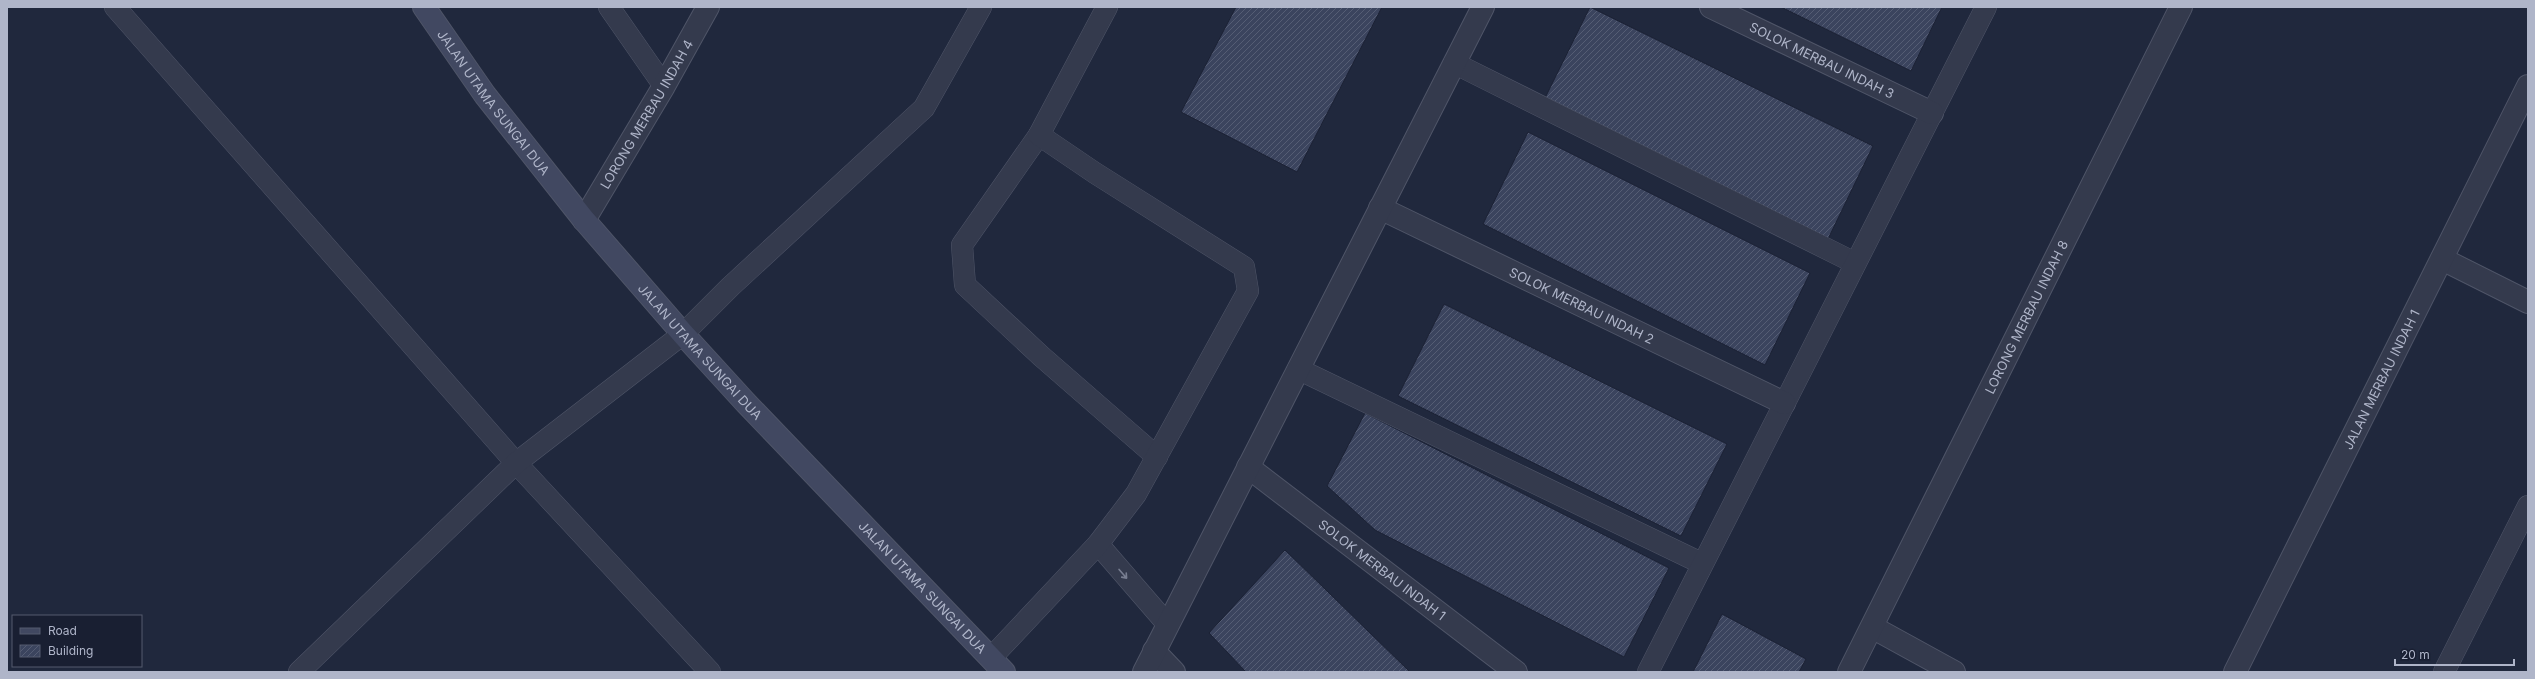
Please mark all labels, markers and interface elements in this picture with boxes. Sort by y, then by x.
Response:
street label: SOLOK MERBAU INDAH 3 [1747,19,1897,102]
street label: JALAN UTAMA SUNGAI DUA [434,26,553,178]
street label: LORONG MERBAU INDAH 4 [597,37,696,191]
street label: LORONG MERBAU INDAH 8 [1981,237,2071,396]
street label: SOLOK MERBAU INDAH 2 [1507,264,1657,347]
street label: JALAN UTAMA SUNGAI DUA [635,280,765,423]
street label: JALAN MERBAU INDAH 1 [2340,307,2423,452]
street label: SOLOK MERBAU INDAH 1 [1315,516,1449,623]
street label: JALAN UTAMA SUNGAI DUA [855,517,990,657]
one-way arrow [1119,568,1128,579]
legend [12,615,142,667]
text: Road [48,623,77,638]
scale bar [2395,641,2514,667]
text: Building [48,643,93,658]
text: 20 m [2401,647,2430,662]

